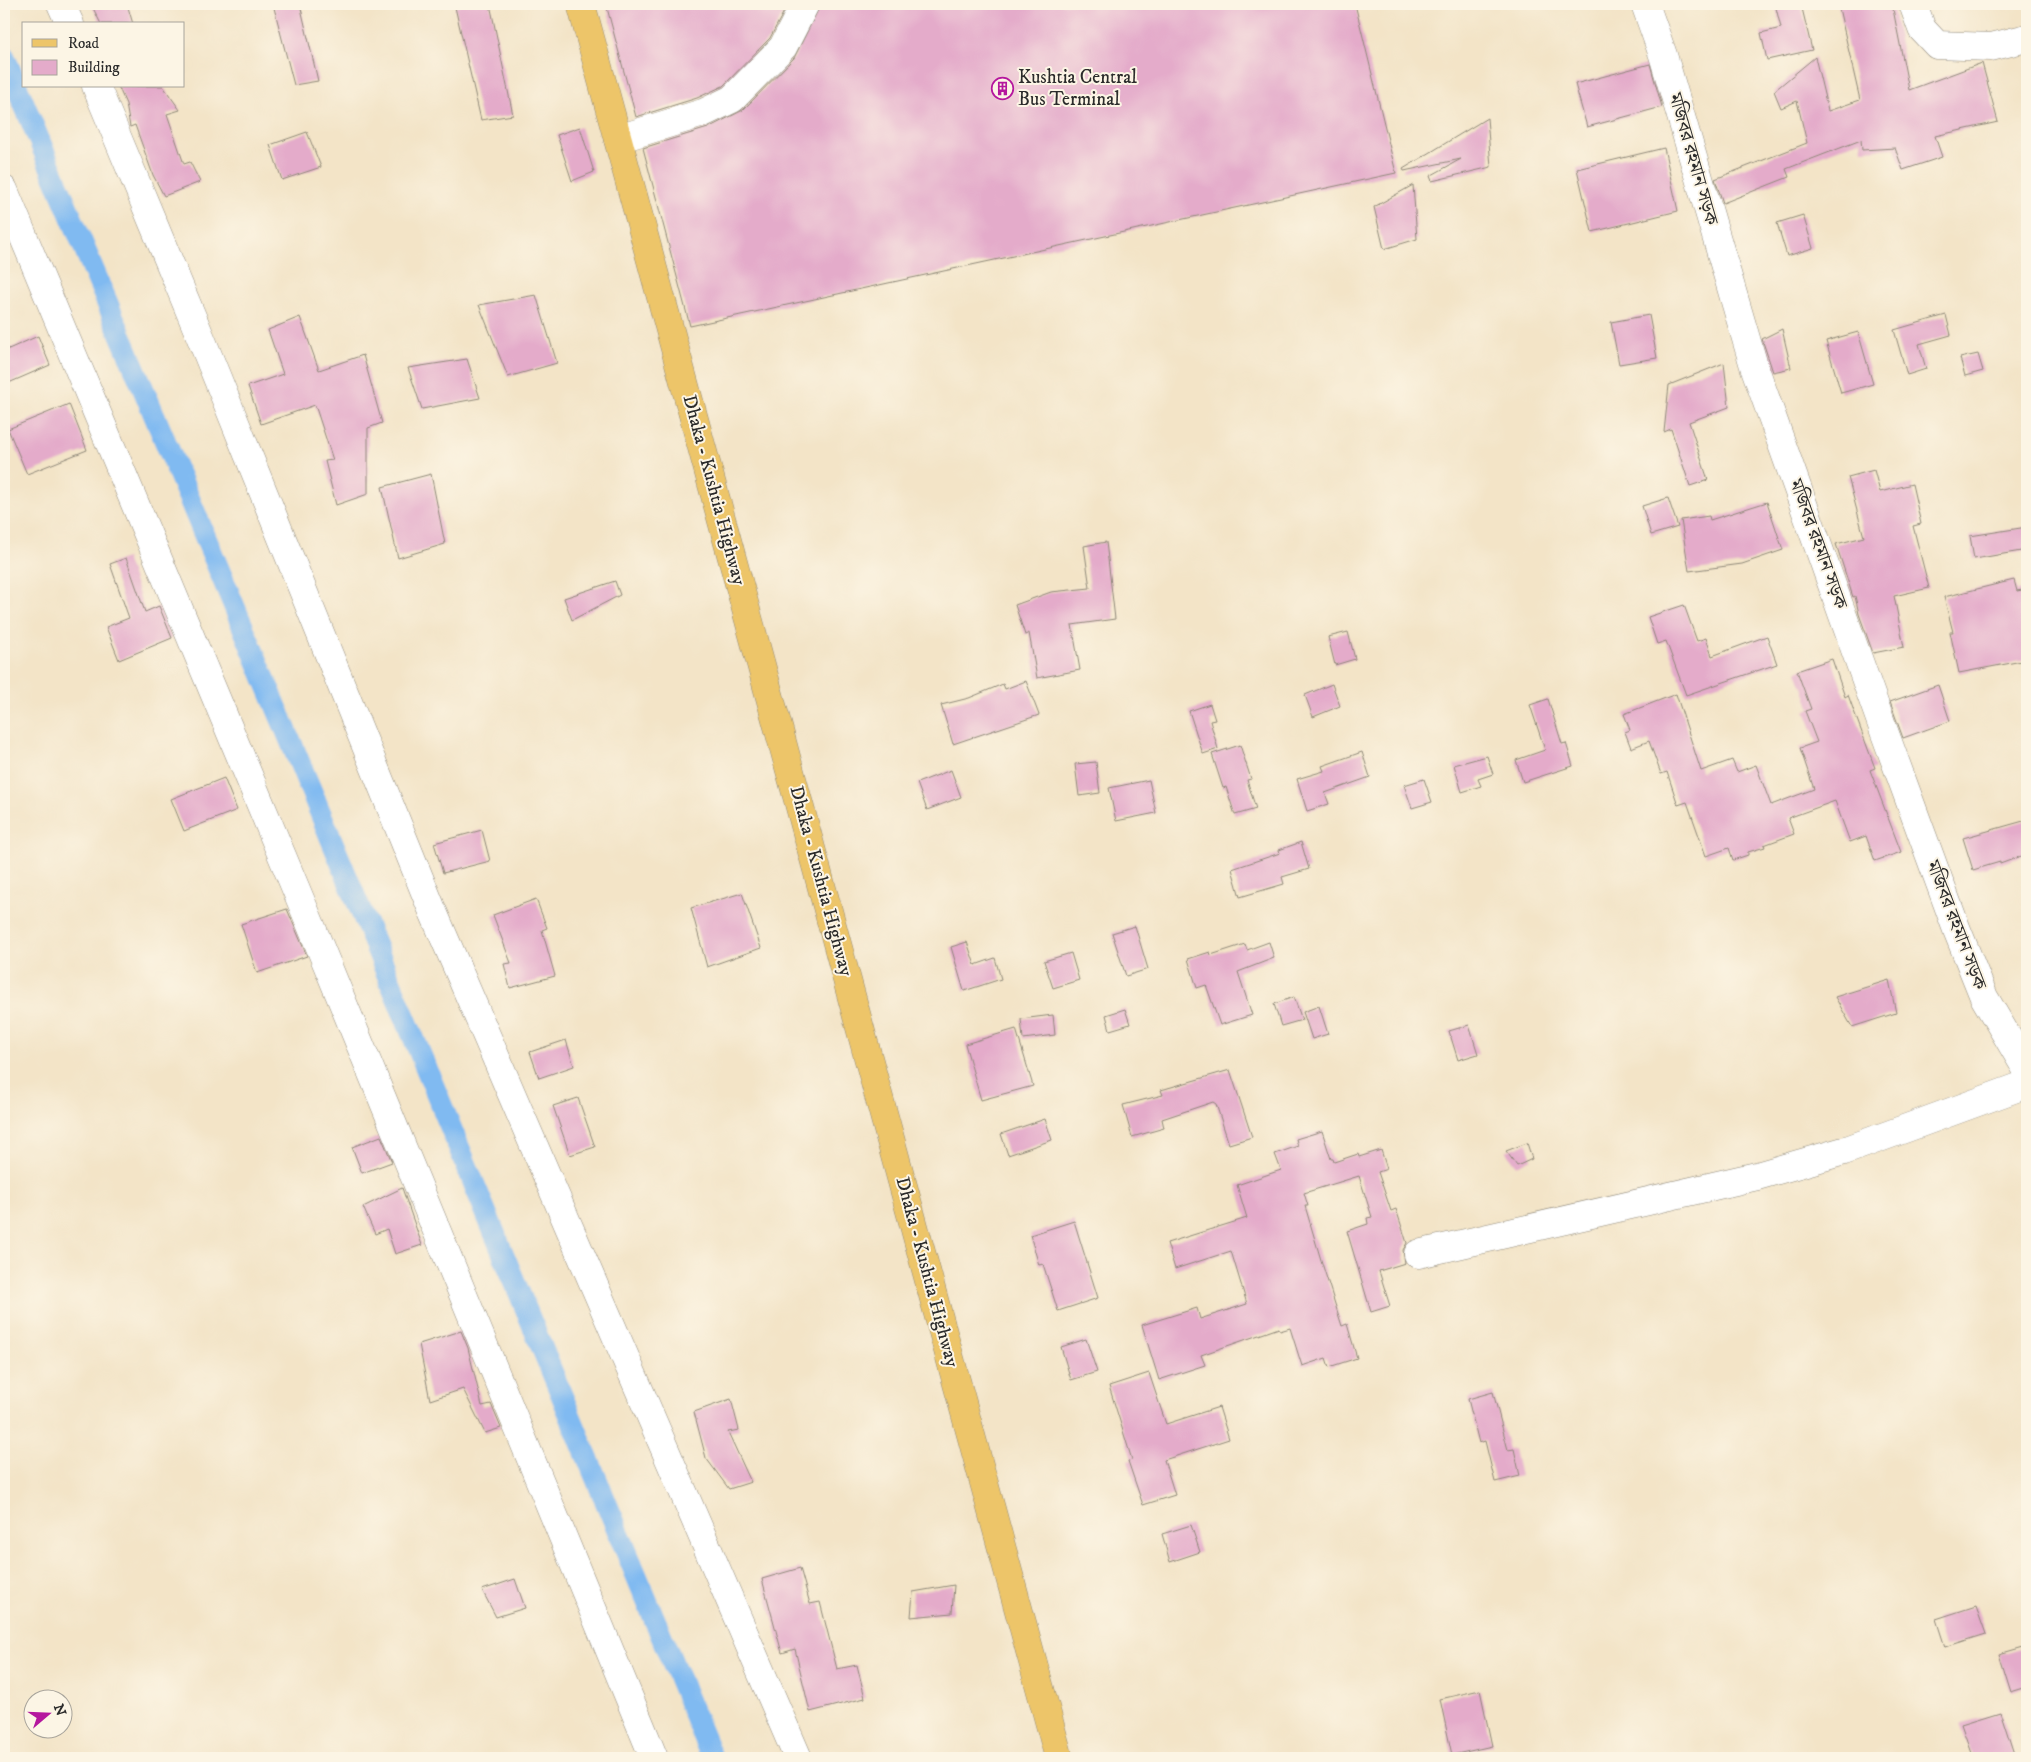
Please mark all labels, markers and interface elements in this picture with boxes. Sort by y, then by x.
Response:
legend [22,22,185,88]
text: Road [68,34,100,53]
text: Building [68,58,120,77]
place label: Kushtia Central Bus Terminal [1018,66,1137,111]
building icon: Kushtia Central Bus Terminal [990,76,1014,100]
street label: মজিবর রহমান সড়ক [1663,89,1724,228]
street label: Dhaka - Kushtia Highway [678,392,751,589]
street label: মজিবর রহমান সড়ক [1783,475,1853,613]
street label: Dhaka - Kushtia Highway [785,783,858,980]
street label: মজিবর রহমান সড়ক [1920,856,1992,993]
street label: Dhaka - Kushtia Highway [891,1174,964,1371]
north arrow [22,1690,72,1740]
text: N [49,1702,70,1719]

